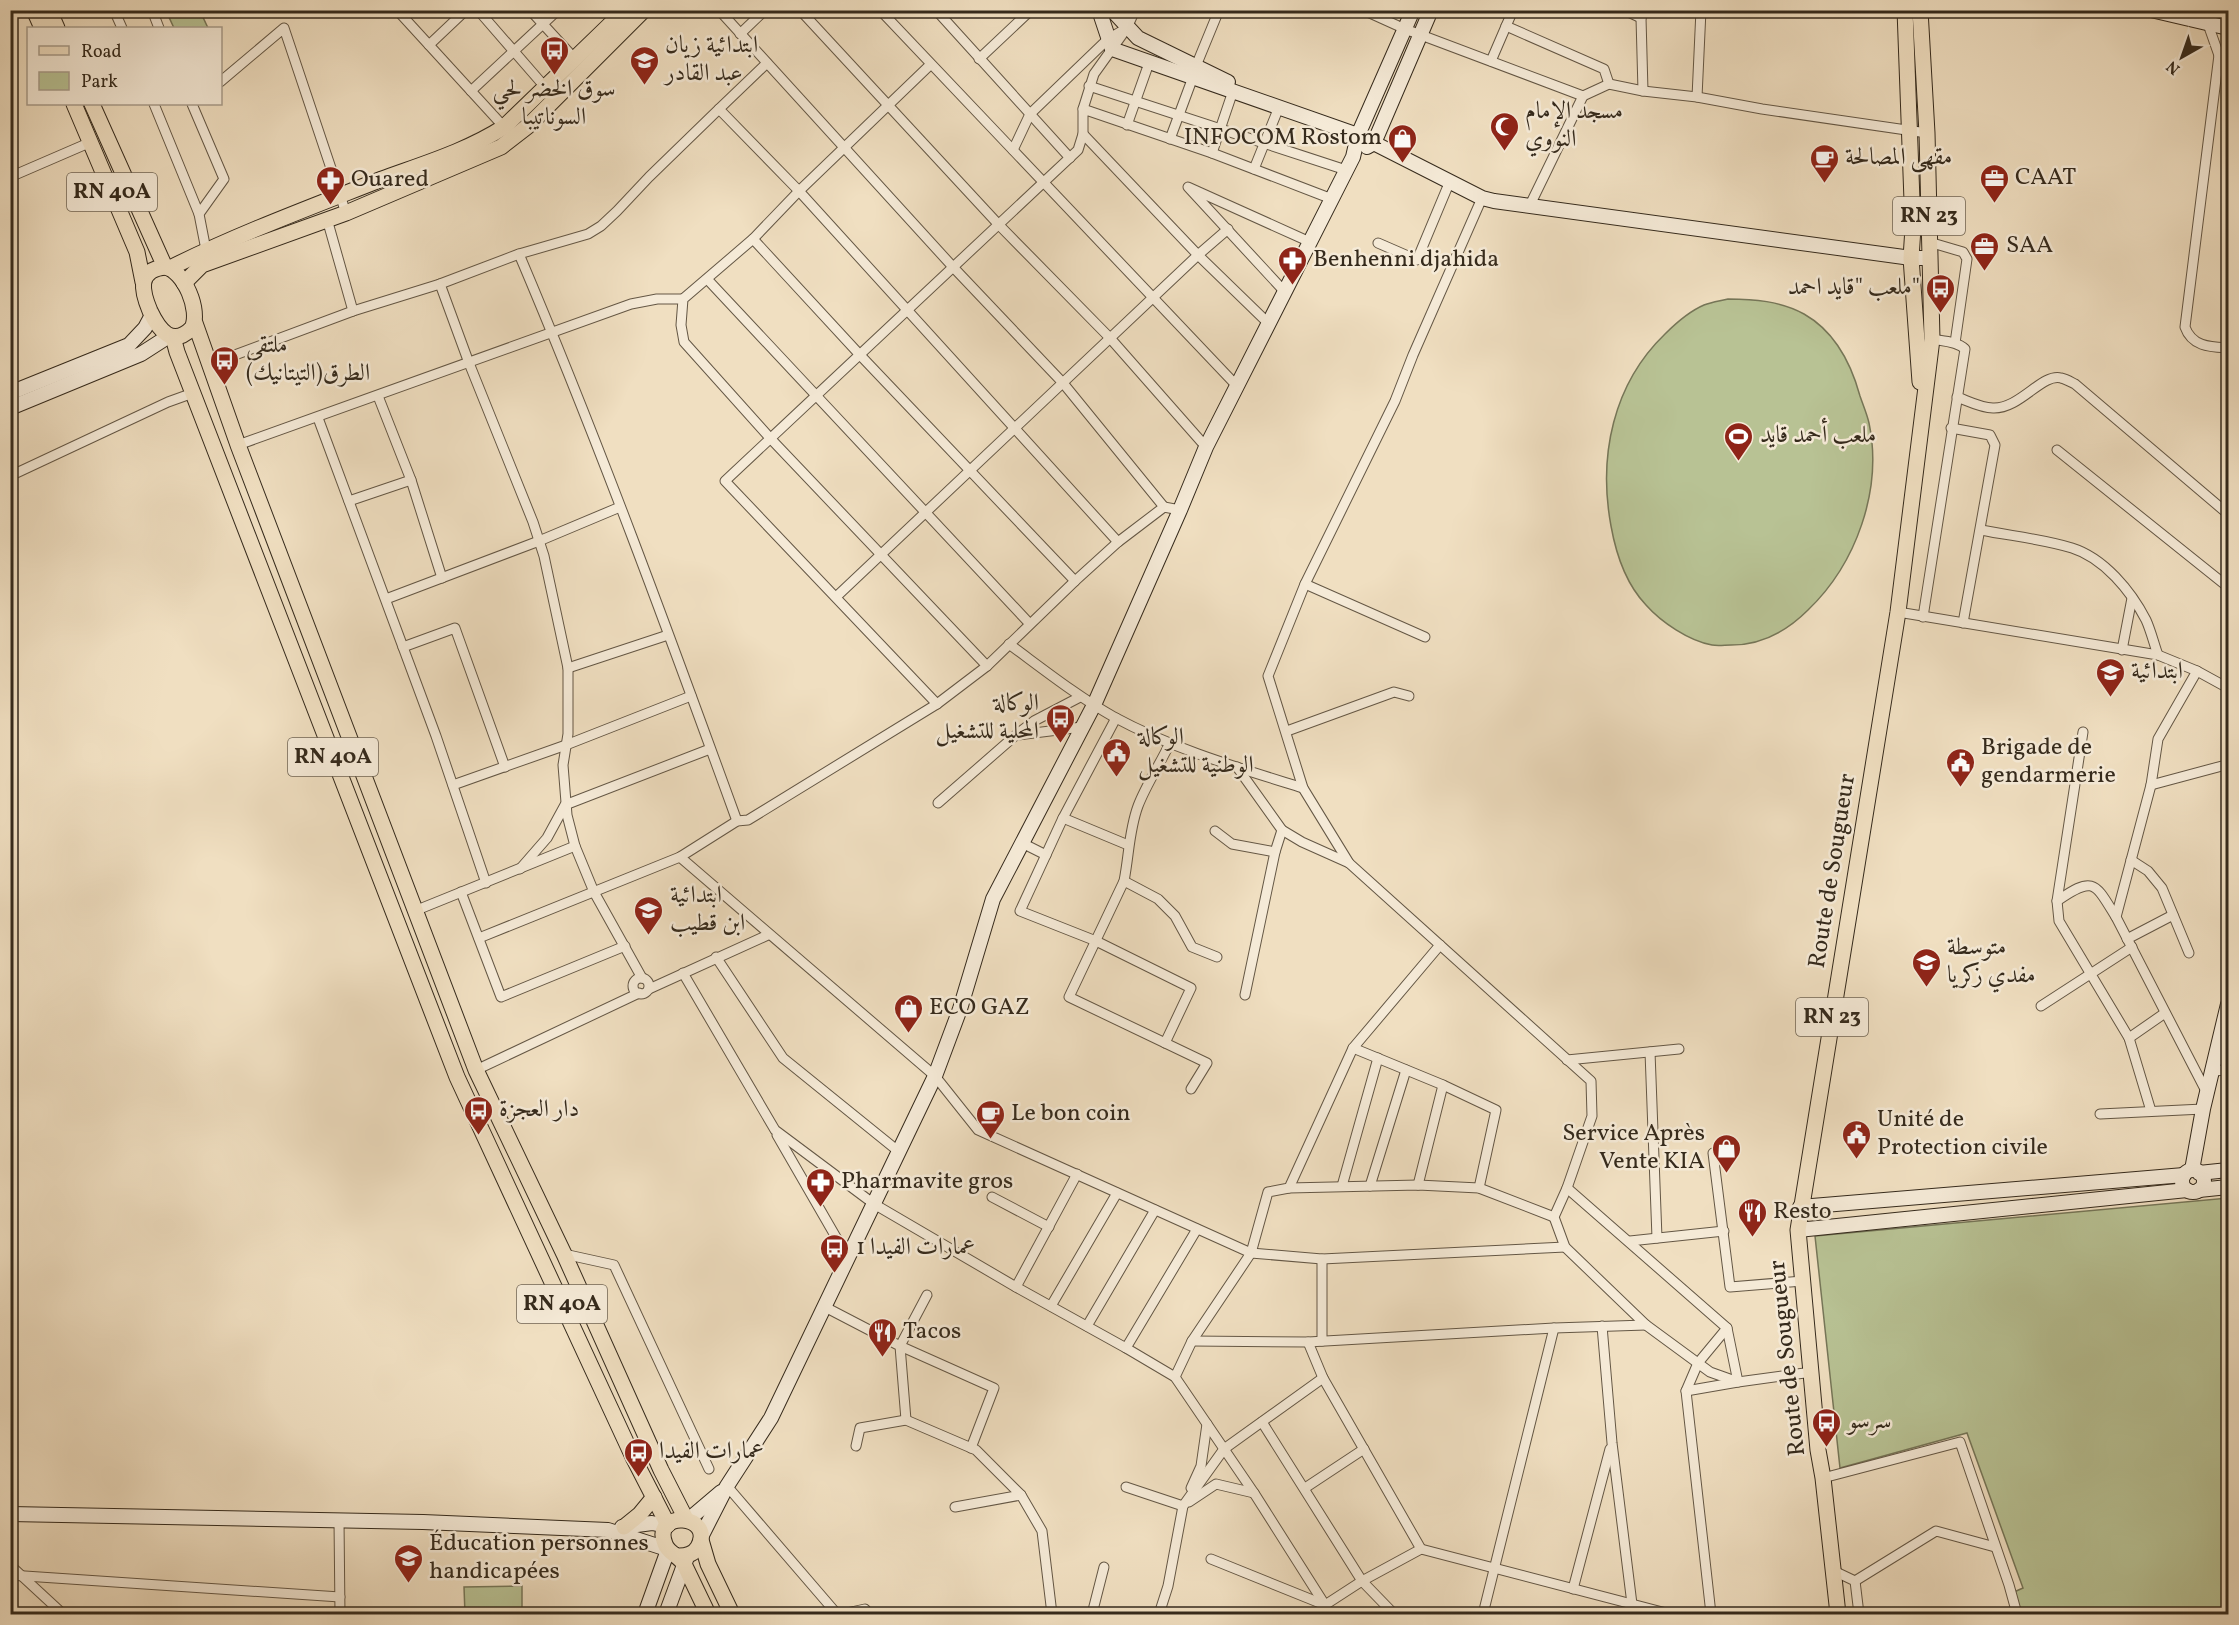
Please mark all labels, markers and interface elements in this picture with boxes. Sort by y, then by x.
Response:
legend [27,27,222,105]
north arrow [2152,27,2212,87]
place label: ابتدائية زيان عبد القادر [663,29,758,91]
bus stop icon: سوق الخضر لحي السوناتيبا [538,34,570,76]
text: Road [81,40,122,65]
school or university icon: ابتدائية زيان عبد القادر [628,44,660,86]
text: N [2162,55,2185,79]
text: Park [81,70,118,95]
place label: سوق الخضر لحي السوناتيبا [492,73,616,135]
place label: مسجد الإمام النووي [1525,95,1623,157]
mosque icon: مسجد الإمام النووي [1488,110,1520,152]
place label: INFOCOM Rostom [1184,121,1382,155]
shop icon: INFOCOM Rostom [1387,122,1419,164]
place label: مقهى المصالحة [1845,141,1952,175]
cafe icon: مقهى المصالحة [1808,142,1840,184]
place label: CAAT [2015,161,2076,195]
office icon: CAAT [1978,162,2010,204]
place label: Ouared [351,163,429,197]
pharmacy icon: Ouared [314,164,346,206]
road number: RN 40A [67,173,157,211]
road number: RN 23 [1893,197,1965,235]
place label: SAA [2006,229,2053,263]
office icon: SAA [1969,230,2001,272]
place label: Benhenni djahida [1313,243,1499,277]
pharmacy icon: Benhenni djahida [1276,244,1308,286]
place label: ملعب "قايد احمد" [1788,271,1920,305]
bus stop icon: ملعب "قايد احمد" [1925,272,1957,314]
place label: ملتقى الطرق(التيتانيك) [246,329,370,391]
bus stop icon: ملتقى الطرق(التيتانيك) [209,344,241,386]
place label: ملعب أحمد قايد [1760,417,1876,453]
sports icon: ملعب أحمد قايد [1723,420,1755,462]
place label: ابتدائية [2131,655,2183,689]
school or university icon: ابتدائية [2094,656,2126,698]
place label: الوكالة المحلية للتشغيل [935,687,1039,749]
bus stop icon: الوكالة المحلية للتشغيل [1044,702,1076,744]
place label: الوكالة الوطنية للتشغيل [1137,721,1254,783]
place label: Brigade de gendarmerie [1981,731,2116,793]
public building icon: الوكالة الوطنية للتشغيل [1101,736,1133,778]
road number: RN 40A [288,738,378,776]
public building icon: Brigade de gendarmerie [1944,746,1976,788]
street label: Route de Sougueur [1801,771,1865,971]
place label: ابتدائية ابن قطيب [670,879,745,941]
school or university icon: ابتدائية ابن قطيب [633,894,665,936]
place label: متوسطة مفدي زكريا [1947,931,2036,993]
school or university icon: متوسطة مفدي زكريا [1910,946,1942,988]
place label: ECO GAZ [929,991,1030,1025]
shop icon: ECO GAZ [892,992,924,1034]
road number: RN 23 [1796,998,1868,1036]
place label: دار العجزة [499,1093,579,1127]
bus stop icon: دار العجزة [462,1094,494,1136]
place label: Le bon coin [1011,1097,1131,1131]
cafe icon: Le bon coin [974,1098,1006,1140]
place label: Unité de Protection civile [1877,1103,2048,1165]
place label: Service Après Vente KIA [1562,1117,1705,1179]
public building icon: Unité de Protection civile [1840,1118,1872,1160]
shop icon: Service Après Vente KIA [1710,1132,1742,1174]
place label: Pharmavite gros [841,1165,1013,1199]
pharmacy icon: Pharmavite gros [804,1166,836,1208]
place label: Resto [1773,1195,1832,1229]
restaurant icon: Resto [1736,1196,1768,1238]
place label: عمارات الفيدا 1 [856,1231,975,1265]
bus stop icon: عمارات الفيدا 1 [819,1232,851,1274]
street label: Route de Sougueur [1761,1258,1815,1458]
road number: RN 40A [517,1285,607,1323]
place label: Tacos [903,1315,961,1349]
restaurant icon: Tacos [866,1316,898,1358]
place label: سرسو [1846,1405,1891,1439]
bus stop icon: سرسو [1811,1406,1843,1448]
place label: عمارات الفيدا [659,1435,764,1469]
bus stop icon: عمارات الفيدا [622,1436,654,1478]
place label: Éducation personnes handicapées [429,1527,649,1589]
school or university icon: Éducation personnes handicapées [392,1542,424,1584]

